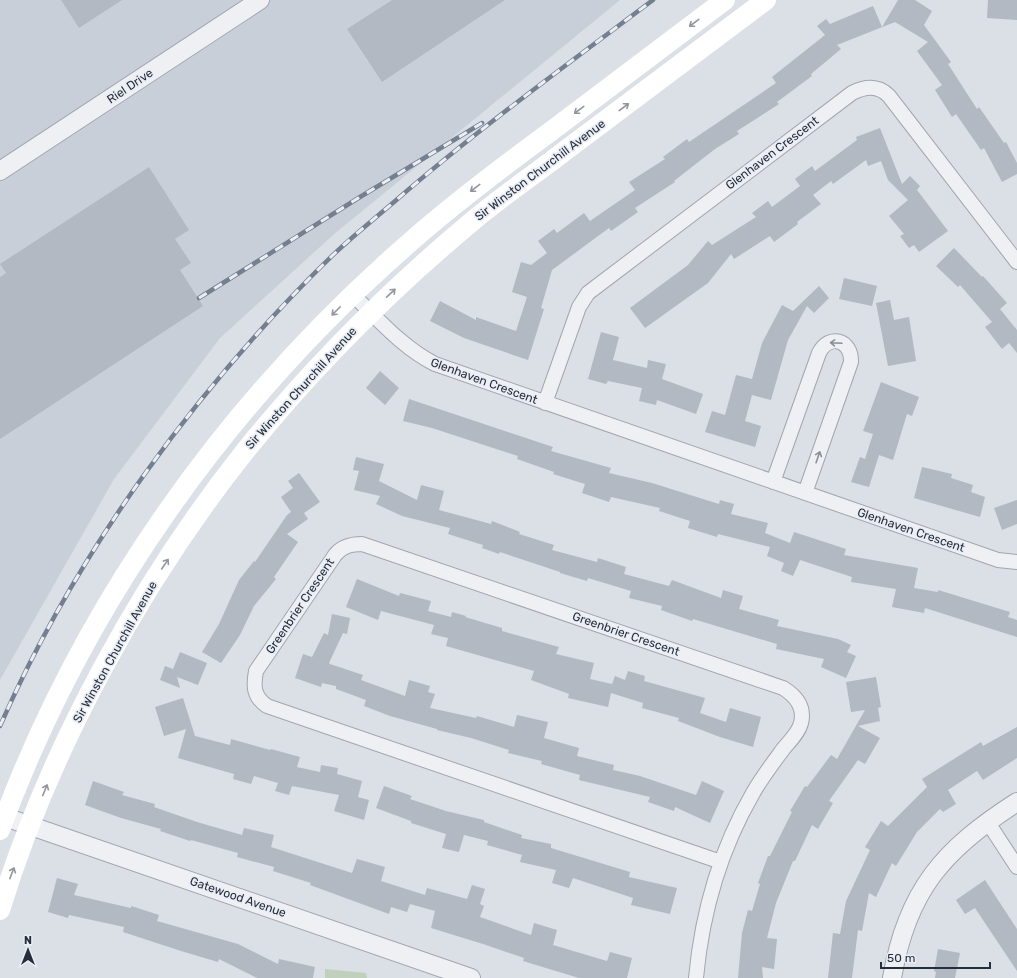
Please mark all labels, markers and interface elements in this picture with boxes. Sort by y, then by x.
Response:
one-way arrow [689,19,700,28]
street label: Riel Drive [104,65,156,106]
one-way arrow [618,103,629,111]
one-way arrow [574,106,585,114]
street label: Glenhaven Crescent [723,113,821,193]
street label: Sir Winston Churchill Avenue [472,116,608,224]
one-way arrow [470,184,481,192]
one-way arrow [386,289,396,298]
one-way arrow [331,306,341,316]
street label: Sir Winston Churchill Avenue [242,324,360,452]
one-way arrow [830,339,843,346]
street label: Glenhaven Crescent [429,355,540,407]
one-way arrow [815,450,822,463]
street label: Glenhaven Crescent [855,505,967,555]
street label: Greenbrier Crescent [263,555,337,657]
one-way arrow [161,559,169,570]
street label: Sir Winston Churchill Avenue [70,579,160,725]
street label: Greenbrier Crescent [571,609,682,659]
one-way arrow [42,784,49,796]
one-way arrow [9,867,17,879]
street label: Gatewood Avenue [188,874,288,920]
north arrow [8,930,48,970]
text: N [24,934,32,947]
scale bar [881,944,990,970]
text: 50 m [887,951,915,965]

